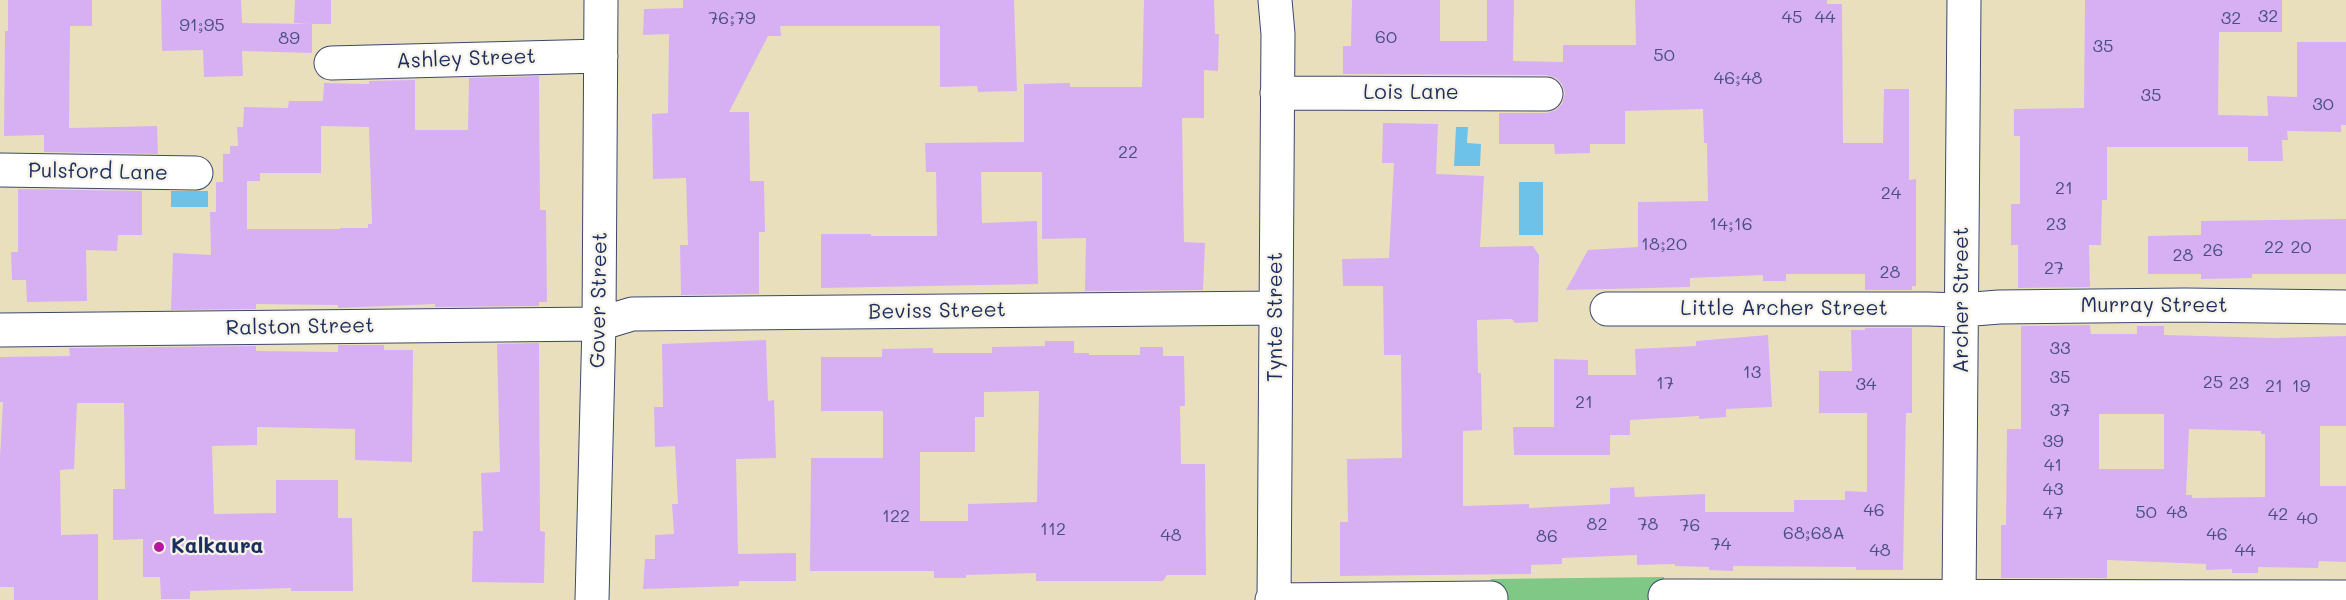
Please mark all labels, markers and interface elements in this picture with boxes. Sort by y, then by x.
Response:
house number: 32 [2258,5,2278,27]
house number: 45 [1781,6,1803,28]
house number: 44 [1814,6,1836,28]
house number: 76;79 [708,7,756,29]
house number: 32 [2221,7,2241,29]
house number: 91;95 [179,14,225,36]
house number: 60 [1375,26,1397,48]
house number: 89 [278,27,300,49]
house number: 35 [2092,35,2114,57]
street label: Ashley Street [396,44,536,74]
house number: 50 [1653,44,1675,66]
house number: 46;48 [1714,67,1762,89]
street label: Lois Lane [1363,80,1459,106]
house number: 35 [2140,84,2162,106]
house number: 30 [2312,93,2334,115]
house number: 22 [1118,141,1138,163]
street label: Pulsford Lane [28,158,168,186]
house number: 21 [2055,177,2073,199]
house number: 24 [1881,182,1901,204]
house number: 14;16 [1709,213,1753,235]
house number: 23 [2046,213,2066,235]
street label: Archer Street [1949,227,1975,373]
street label: Gover Street [585,232,613,368]
house number: 18;20 [1641,233,1687,255]
house number: 22 [2264,236,2284,258]
house number: 20 [2290,236,2312,258]
house number: 26 [2203,239,2223,261]
house number: 28 [2173,244,2193,266]
street label: Tynte Street [1263,252,1289,382]
house number: 27 [2044,257,2064,279]
house number: 28 [1880,261,1900,283]
street label: Murray Street [2081,293,2227,319]
street label: Little Archer Street [1680,296,1888,322]
street label: Beviss Street [868,297,1006,325]
street label: Ralston Street [225,313,375,341]
house number: 33 [2049,337,2071,359]
house number: 13 [1743,361,1761,383]
house number: 35 [2049,366,2071,388]
house number: 25 [2203,371,2223,393]
house number: 17 [1656,372,1674,394]
house number: 23 [2229,372,2249,394]
house number: 34 [1855,373,1877,395]
house number: 21 [2265,375,2283,397]
house number: 19 [2292,375,2310,397]
house number: 21 [1575,391,1593,413]
house number: 37 [2050,399,2070,421]
house number: 39 [2042,430,2064,452]
house number: 41 [2044,454,2062,476]
house number: 43 [2042,478,2064,500]
house number: 46 [1863,499,1885,521]
house number: 50 [2135,501,2157,523]
house number: 48 [2166,501,2188,523]
house number: 47 [2043,502,2063,524]
house number: 42 [2268,503,2288,525]
house number: 122 [882,505,910,527]
house number: 40 [2296,507,2318,529]
house number: 82 [1587,513,1607,535]
house number: 78 [1638,513,1658,535]
house number: 76 [1680,514,1700,536]
house number: 112 [1040,518,1066,540]
house number: 68;68A [1783,522,1845,544]
house number: 46 [2206,523,2228,545]
house number: 48 [1160,524,1182,546]
house number: 86 [1536,525,1558,547]
house number: 74 [1711,533,1731,555]
place label: Kalkaura [171,534,263,560]
house number: 48 [1869,539,1891,561]
house number: 44 [2234,539,2256,561]
marker: Kalkaura [152,540,166,554]

